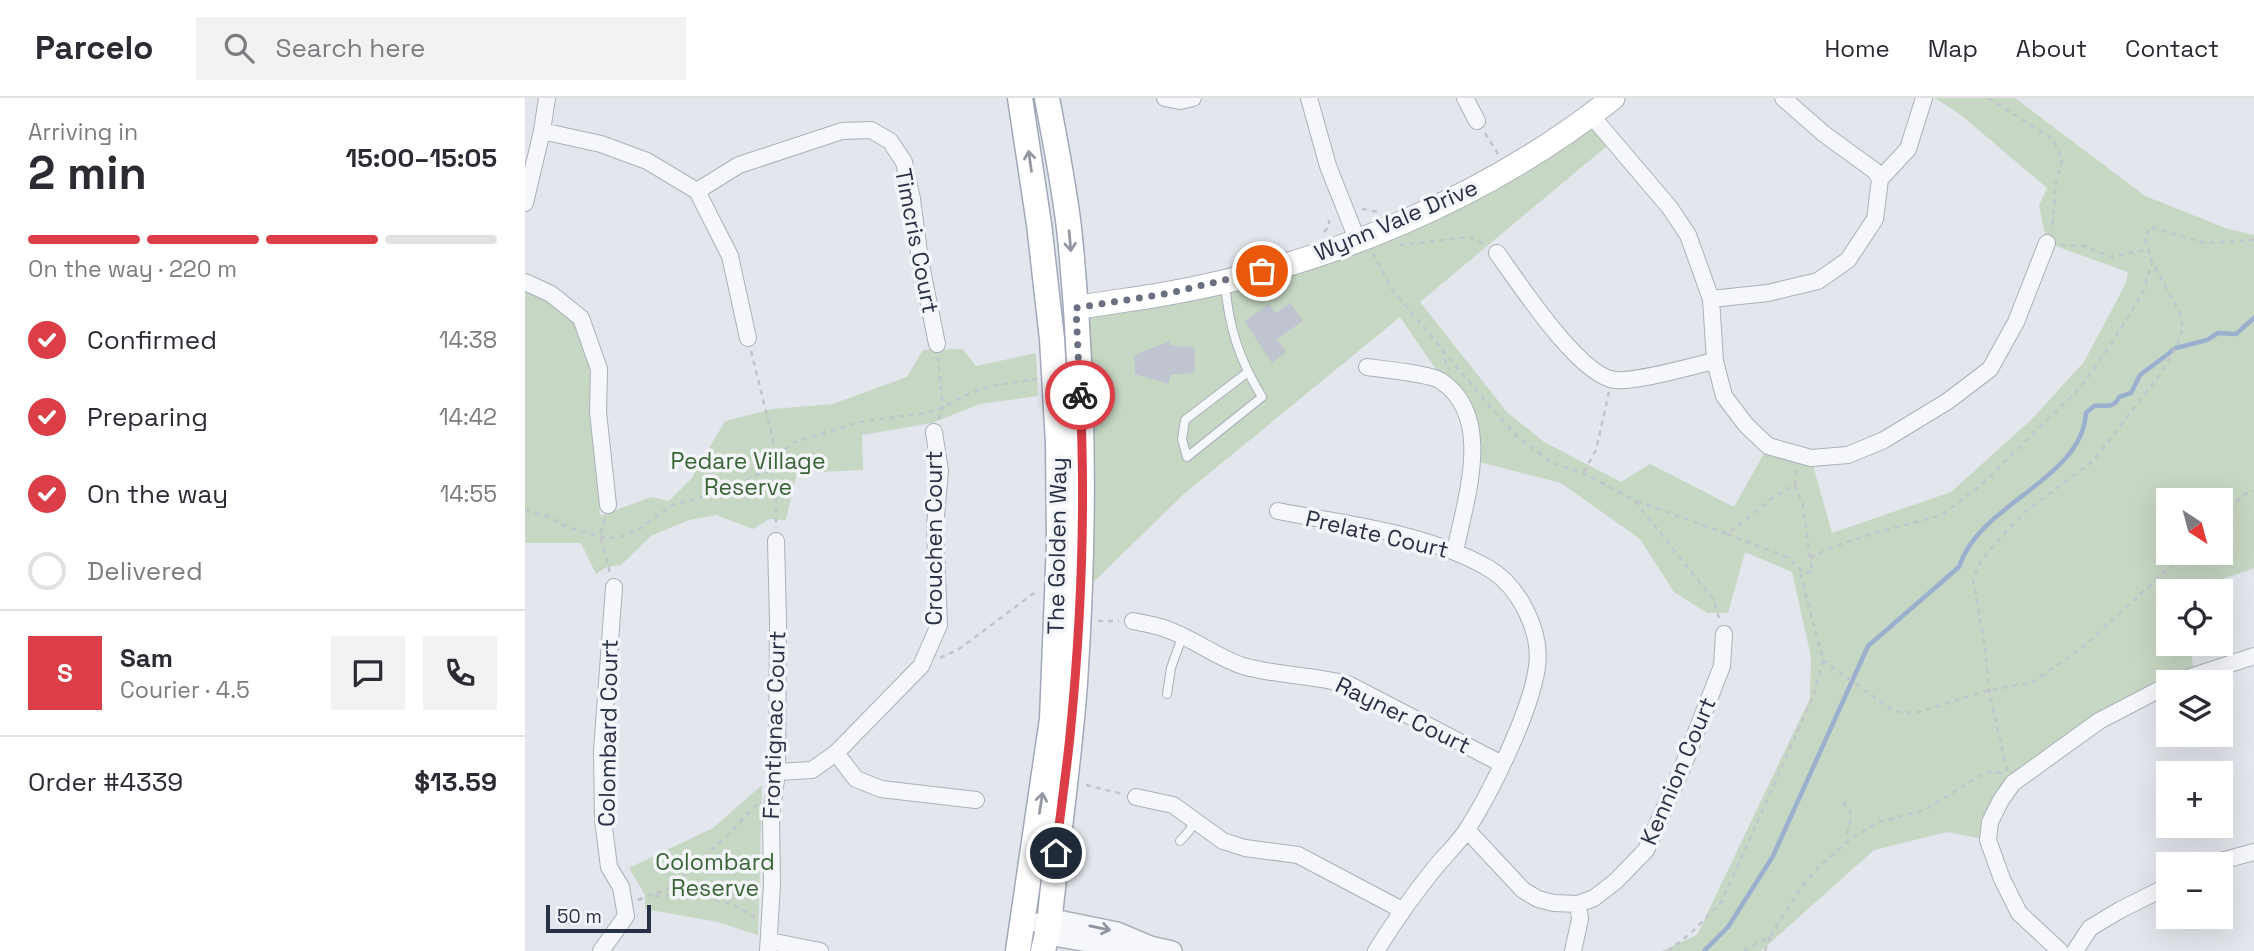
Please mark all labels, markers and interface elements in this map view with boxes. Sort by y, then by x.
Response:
search box [196,17,686,80]
text: Parcelo [35,27,154,69]
icon: search [220,29,258,67]
text: Search here [276,31,425,65]
text: Home [1824,33,1890,64]
text: Map [1928,33,1978,64]
text: About [2016,33,2087,64]
text: Contact [2125,33,2219,64]
text: Arriving in [28,117,138,147]
text: 15:00–15:05 [345,141,497,175]
text: 2 min [28,144,147,202]
one-way arrow [1023,150,1036,173]
street label: Timcris Court [888,166,946,316]
street label: Wynn Vale Drive [1310,172,1482,268]
one-way arrow [1064,229,1077,251]
pin [1232,241,1292,301]
icon: bag [1243,252,1281,290]
text: On the way · 220 m [28,254,237,284]
icon: check [28,321,66,359]
text: Confirmed [87,323,217,357]
text: 14:38 [439,325,497,355]
courier [1045,360,1115,430]
icon: bike [1061,376,1099,414]
icon: check [28,398,66,436]
text: Preparing [87,400,208,434]
text: 14:42 [439,402,497,432]
park label: Pedare Village Reserve [670,446,826,502]
street label: Crouchen Court [919,450,949,626]
street label: The Golden Way [1040,457,1074,635]
icon: check [28,475,66,513]
text: On the way [87,477,228,511]
text: 14:55 [440,479,497,509]
north arrow [2156,488,2233,565]
map controls [2156,488,2233,929]
street label: Prelate Court [1303,503,1451,565]
text: Delivered [87,554,203,588]
button: locate [2156,579,2233,656]
street label: Frontignac Court [756,630,792,820]
button: chat [331,636,405,710]
button: phone [423,636,497,710]
street label: Colombard Court [591,639,625,827]
text: Sam [120,641,173,675]
text: S [57,656,73,690]
street label: Rayner Court [1331,669,1475,761]
button: layers [2156,670,2233,747]
text: Courier · 4.5 [120,675,250,705]
street label: Kennion Court [1633,693,1723,849]
button: + [2156,761,2233,838]
text: Order #4339 [28,765,183,799]
text: $13.59 [414,765,497,799]
one-way arrow [1035,792,1048,815]
pin [1026,823,1086,883]
icon: home [1037,834,1075,872]
park label: Colombard Reserve [655,847,775,903]
button: − [2156,852,2233,929]
scale bar [546,902,651,934]
text: 50 m [557,904,602,929]
one-way arrow [1088,922,1111,936]

